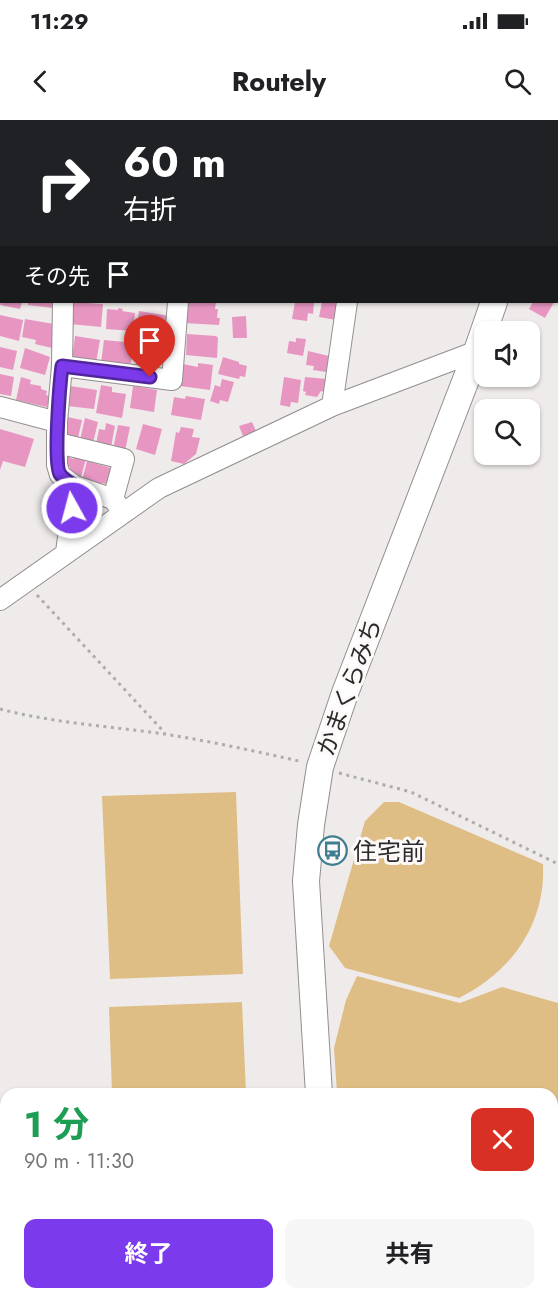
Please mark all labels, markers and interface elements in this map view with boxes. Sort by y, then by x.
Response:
text: 11:29 [30,5,89,37]
text: Routely [232,62,326,101]
icon: back [24,65,57,98]
icon: search [501,65,534,98]
text: 60 m [123,132,226,193]
icon: right [24,144,102,222]
text: 右折 [123,190,177,229]
icon: arrive [102,258,135,291]
text: その先 [24,260,90,292]
pin [124,315,175,377]
map controls [474,321,540,465]
button: sound [474,321,540,387]
icon: arrive [133,324,166,357]
button: search [474,399,540,465]
position arrow [40,476,104,540]
street label: かまくらみち [308,613,390,761]
place label: 住宅前 [353,834,425,869]
bus stop icon: 住宅前 [316,835,348,867]
text: 1 分 [24,1098,89,1150]
button: close [471,1108,534,1171]
text: 90 m · 11:30 [24,1147,134,1176]
button: 終了 [24,1219,273,1288]
button: 共有 [285,1219,534,1288]

